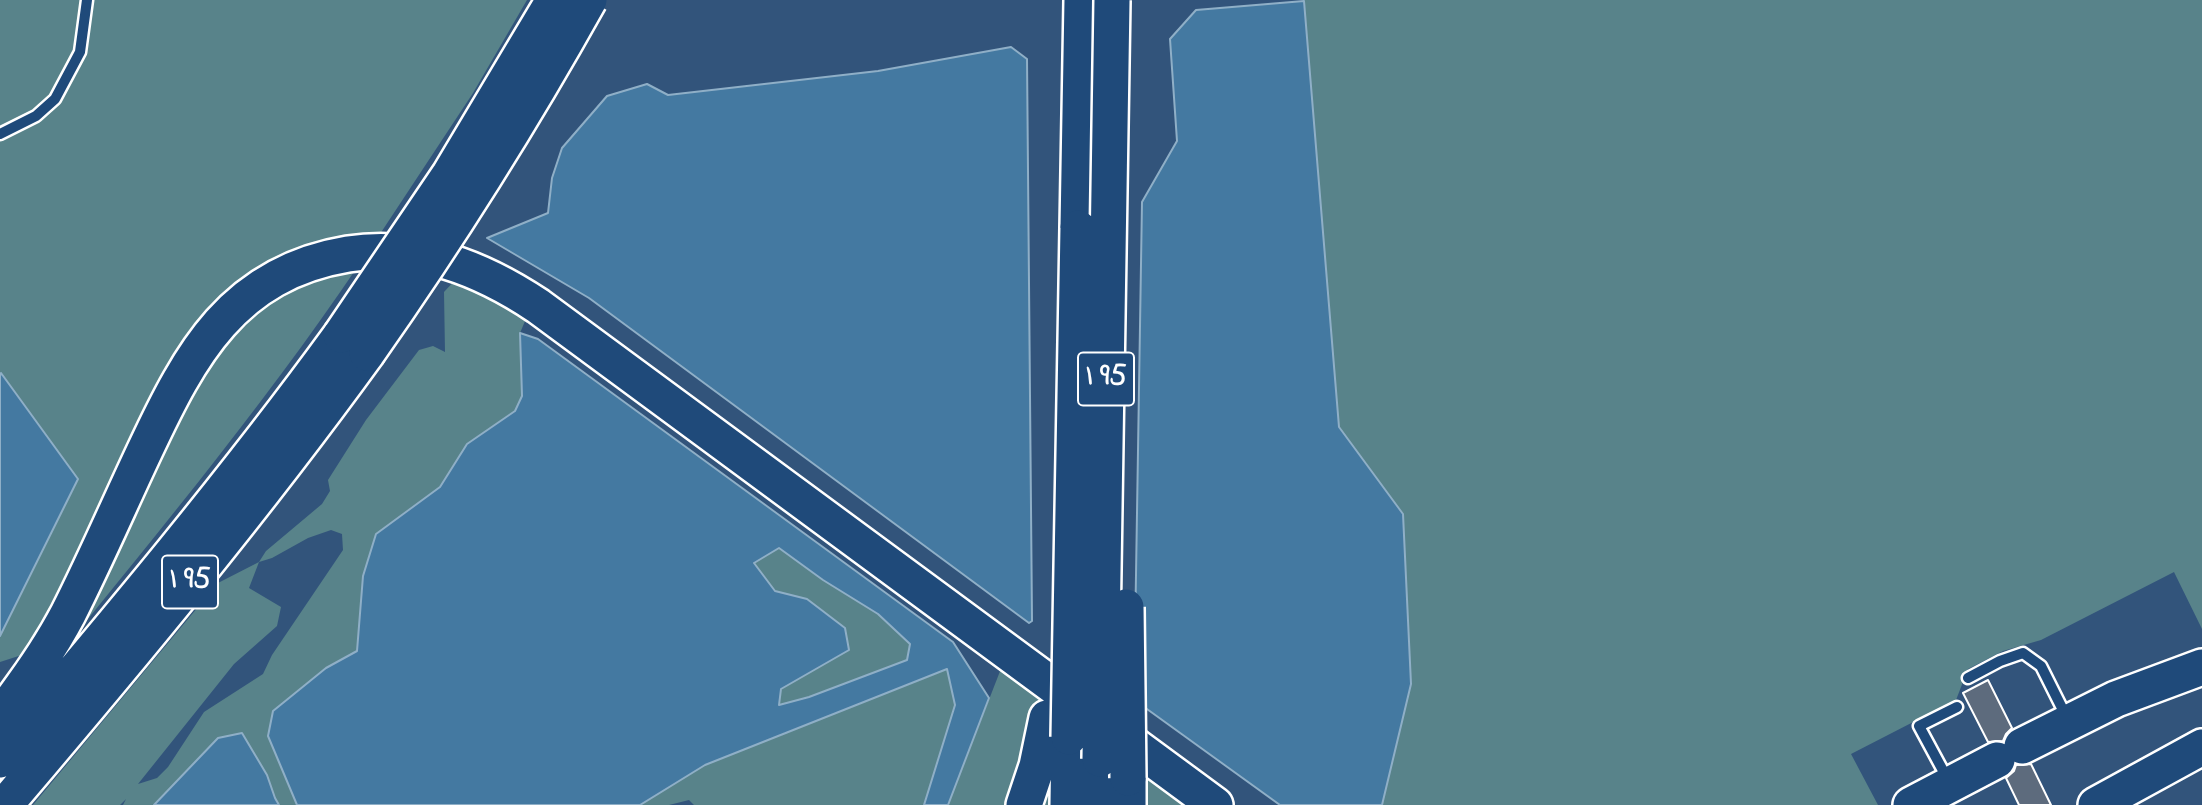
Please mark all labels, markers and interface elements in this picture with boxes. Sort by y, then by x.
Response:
road number: I 95 [1078,352,1134,406]
road number: I 95 [162,555,218,608]

